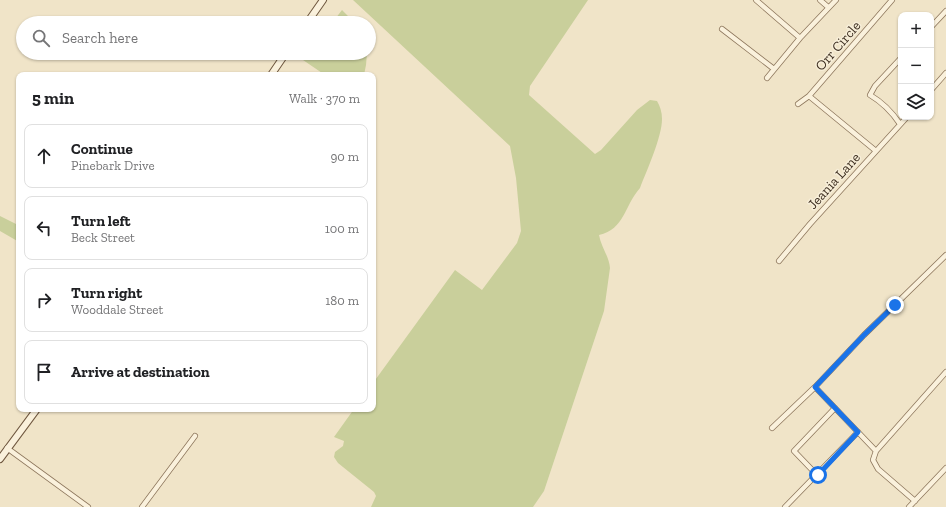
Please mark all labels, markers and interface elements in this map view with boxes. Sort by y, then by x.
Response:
map controls [898,12,934,120]
button: + [898,12,934,48]
search box [16,16,376,60]
street label: Orr Circle [812,17,865,74]
icon: search [30,27,52,49]
text: Search here [62,29,138,47]
button: − [898,48,934,84]
button: layers [898,84,934,120]
text: 5 min [32,88,74,108]
text: Walk · 370 m [289,91,360,106]
text: Continue [71,140,133,158]
icon: ahead [33,145,55,167]
text: 90 m [330,149,359,164]
street label: Jeania Lane [804,149,864,213]
text: Pinebark Drive [71,158,155,173]
text: Turn left [71,212,131,230]
icon: left [33,217,55,239]
text: 100 m [325,221,359,236]
text: Beck Street [71,230,135,245]
text: Turn right [71,284,142,302]
icon: right [33,289,55,311]
text: 180 m [325,293,359,308]
route end [886,296,904,314]
text: Wooddale Street [71,302,163,317]
icon: arrive [33,361,55,383]
text: Arrive at destination [71,363,210,381]
route start [809,466,827,484]

